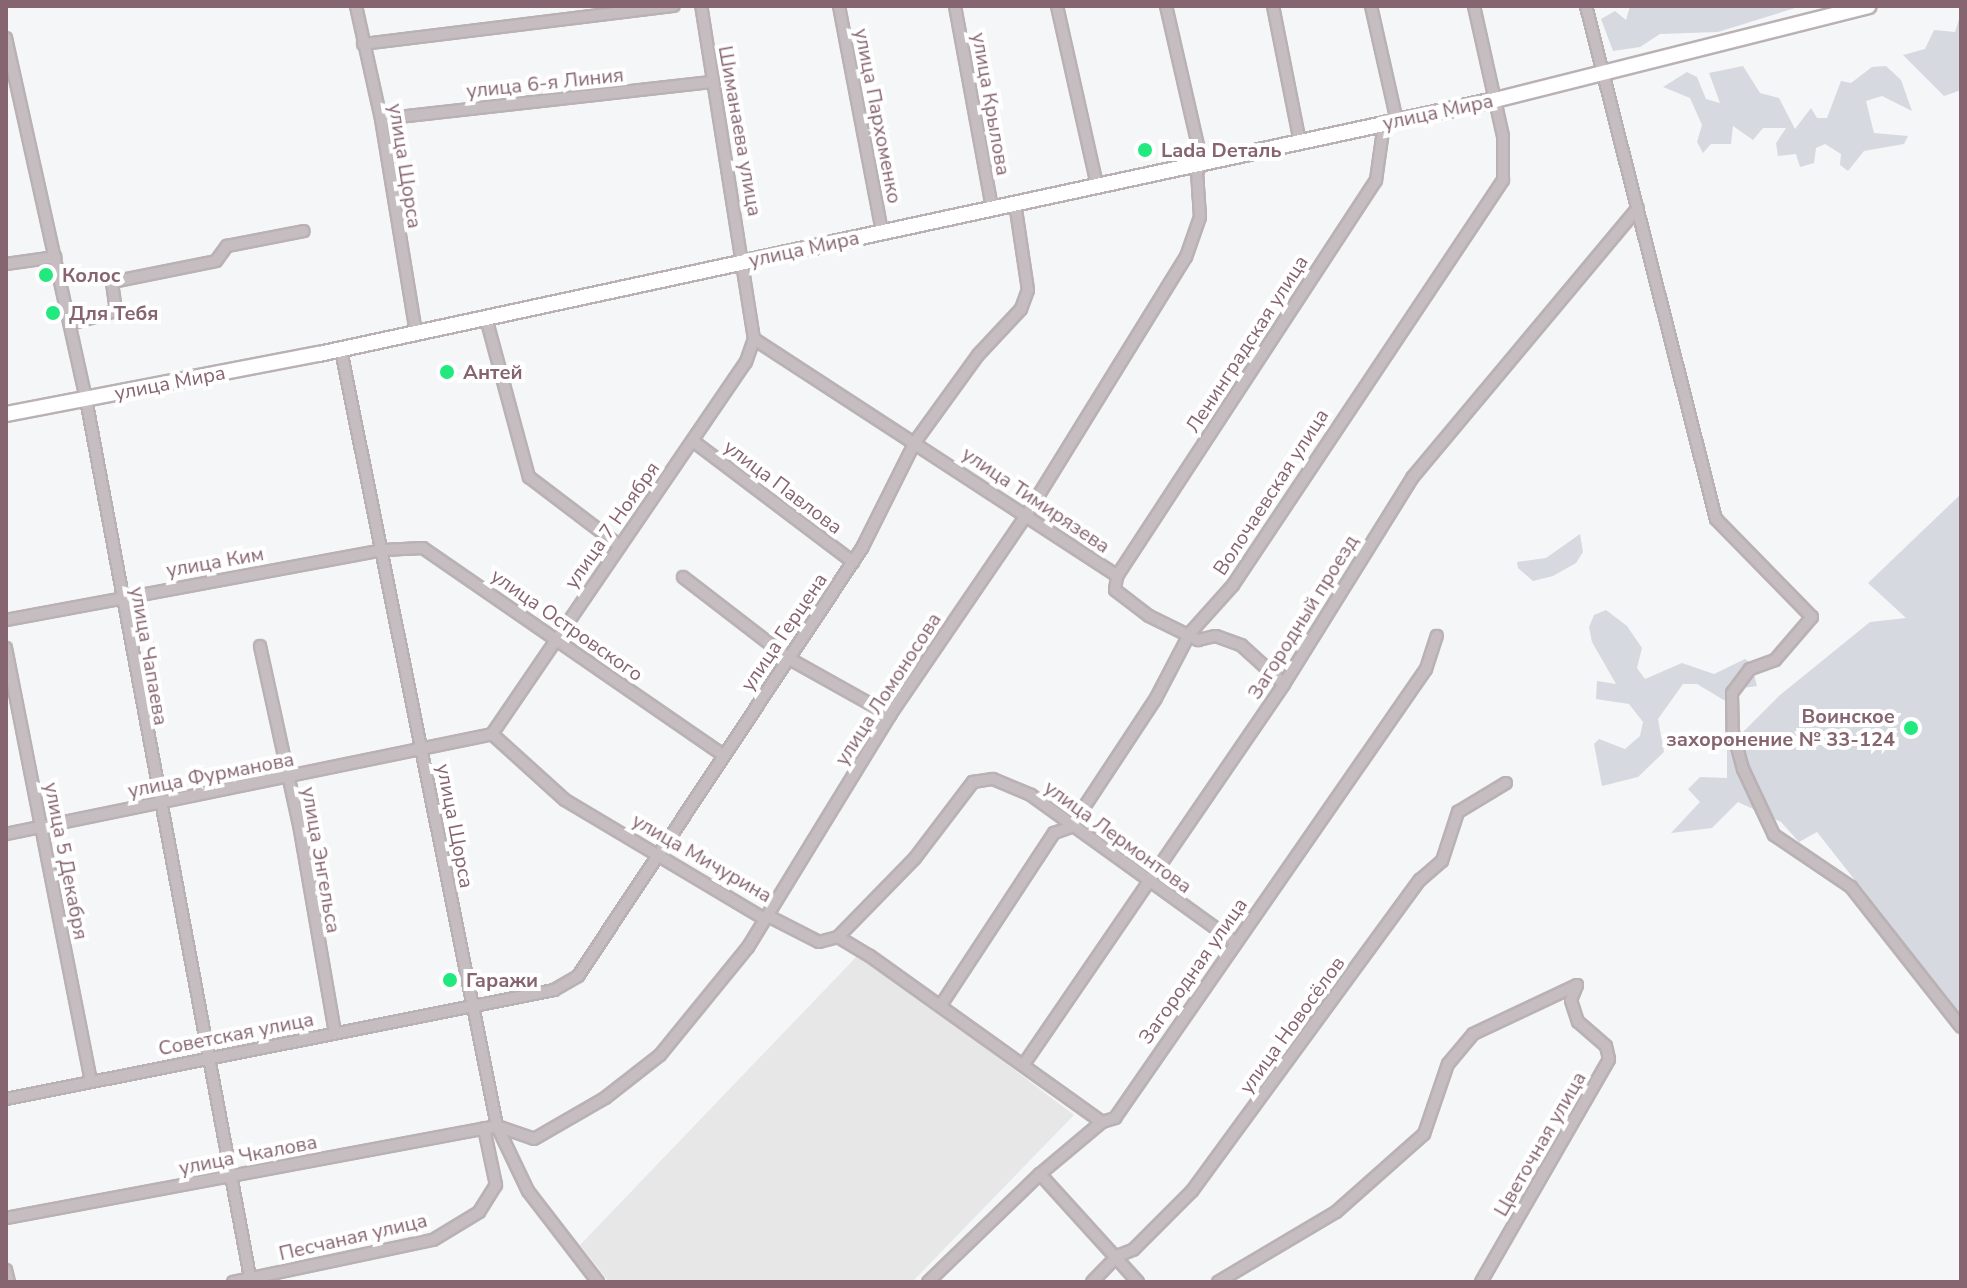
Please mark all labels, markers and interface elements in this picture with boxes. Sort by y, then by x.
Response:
street label: улица Пархоменко [849,26,907,206]
street label: улица Крылова [967,31,1015,177]
street label: Шиманаева улица [713,44,767,218]
street label: улица 6-я Линия [465,63,625,103]
street label: улица Мира [1381,89,1495,135]
street label: улица Щорса [383,102,427,230]
place label: Lada Dеталь [1161,138,1282,162]
marker: Lada Dеталь [1136,141,1154,159]
street label: улица Мира [747,226,861,272]
street label: Ленинградская улица [1181,251,1313,437]
place label: Колос [62,263,120,287]
marker: Колос [37,266,55,284]
place label: Для Тебя [69,301,159,325]
marker: Для Тебя [44,304,62,322]
place label: Антей [463,360,523,384]
street label: улица Мира [113,361,227,405]
marker: Антей [438,363,456,381]
street label: Волочаевская улица [1208,404,1334,580]
street label: улица Павлова [719,435,847,539]
street label: улица Тимирязева [958,442,1114,558]
street label: улица 7 Ноября [559,457,665,593]
street label: Загородный проезд [1243,530,1363,704]
street label: улица Ким [164,542,266,582]
street label: улица Островского [486,564,648,686]
street label: улица Герцена [736,568,832,696]
street label: улица Чапаева [125,585,173,727]
street label: улица Ломоносова [830,608,946,770]
place label: Воинское захоронение № 33-124 [1666,704,1895,751]
marker: Воинское захоронение № 33-124 [1902,719,1920,737]
street label: улица Фурманова [126,747,296,803]
street label: улица Щорса [431,762,479,890]
street label: улица Лермонтова [1040,775,1196,899]
street label: улица 5 Декабря [39,780,93,942]
street label: улица Энгельса [296,785,346,935]
street label: улица Мичурина [628,808,776,908]
street label: Загородная улица [1134,893,1252,1049]
street label: улица Новосёлов [1234,952,1350,1098]
place label: Гаражи [466,968,538,992]
marker: Гаражи [441,971,459,989]
street label: Советская улица [156,1007,316,1061]
street label: Цветочная улица [1489,1067,1591,1221]
street label: улица Чкалова [177,1130,319,1180]
street label: Песчаная улица [277,1208,429,1266]

